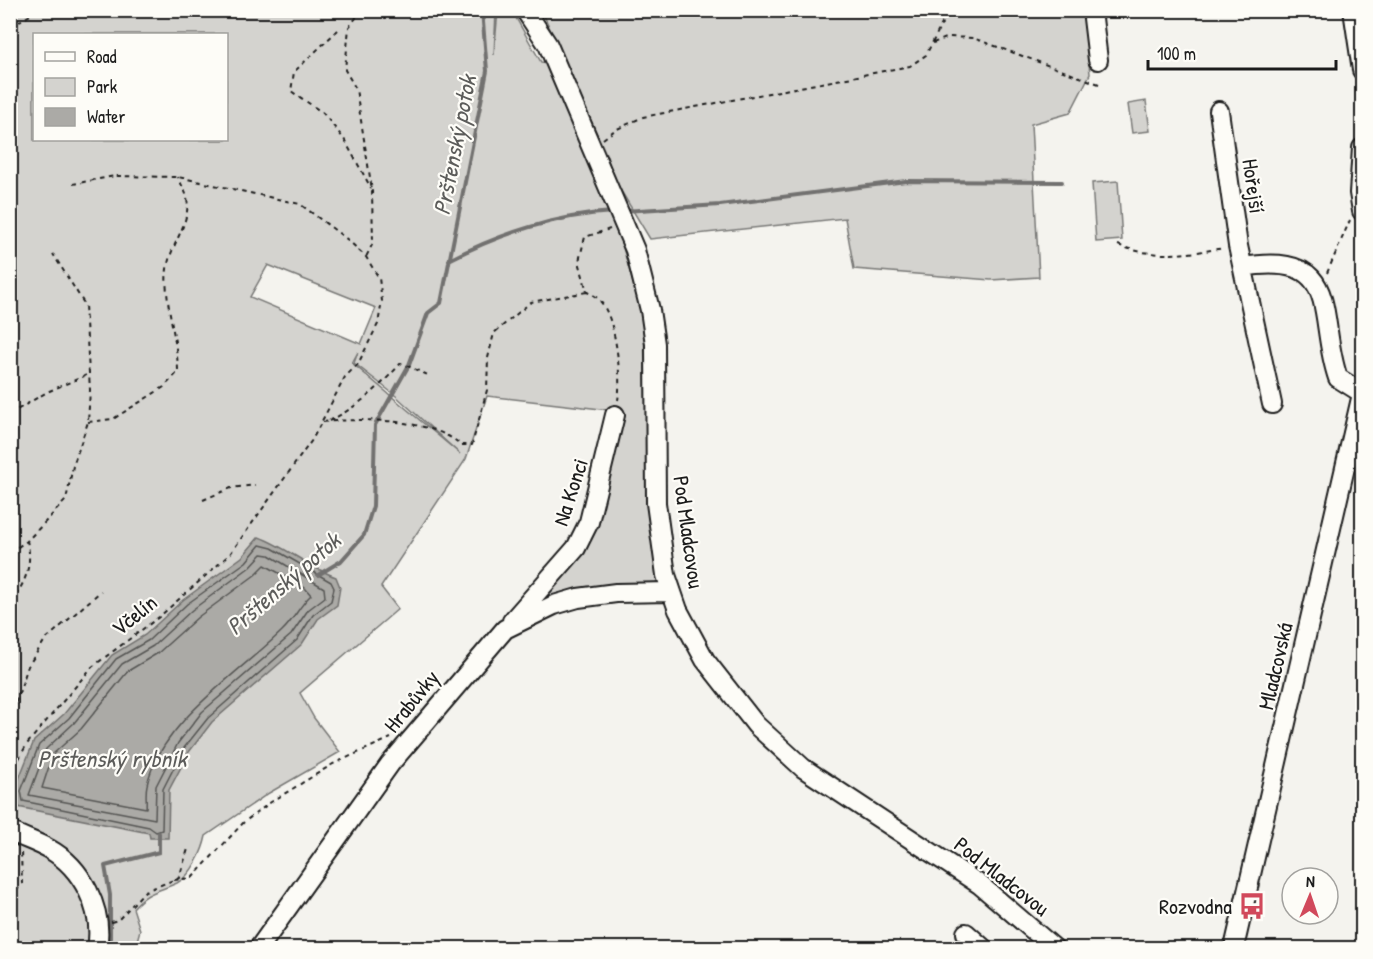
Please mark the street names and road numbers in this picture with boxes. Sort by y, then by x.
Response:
street label: Hořejší [1235,157,1273,215]
street label: Na Konci [545,454,595,530]
street label: Pod Mladcovou [666,474,712,590]
street label: Včelín [105,587,163,643]
street label: Mladcovská [1250,619,1300,713]
street label: Hrabůvky [377,663,445,739]
street label: Pod Mladcovou [948,829,1056,923]

